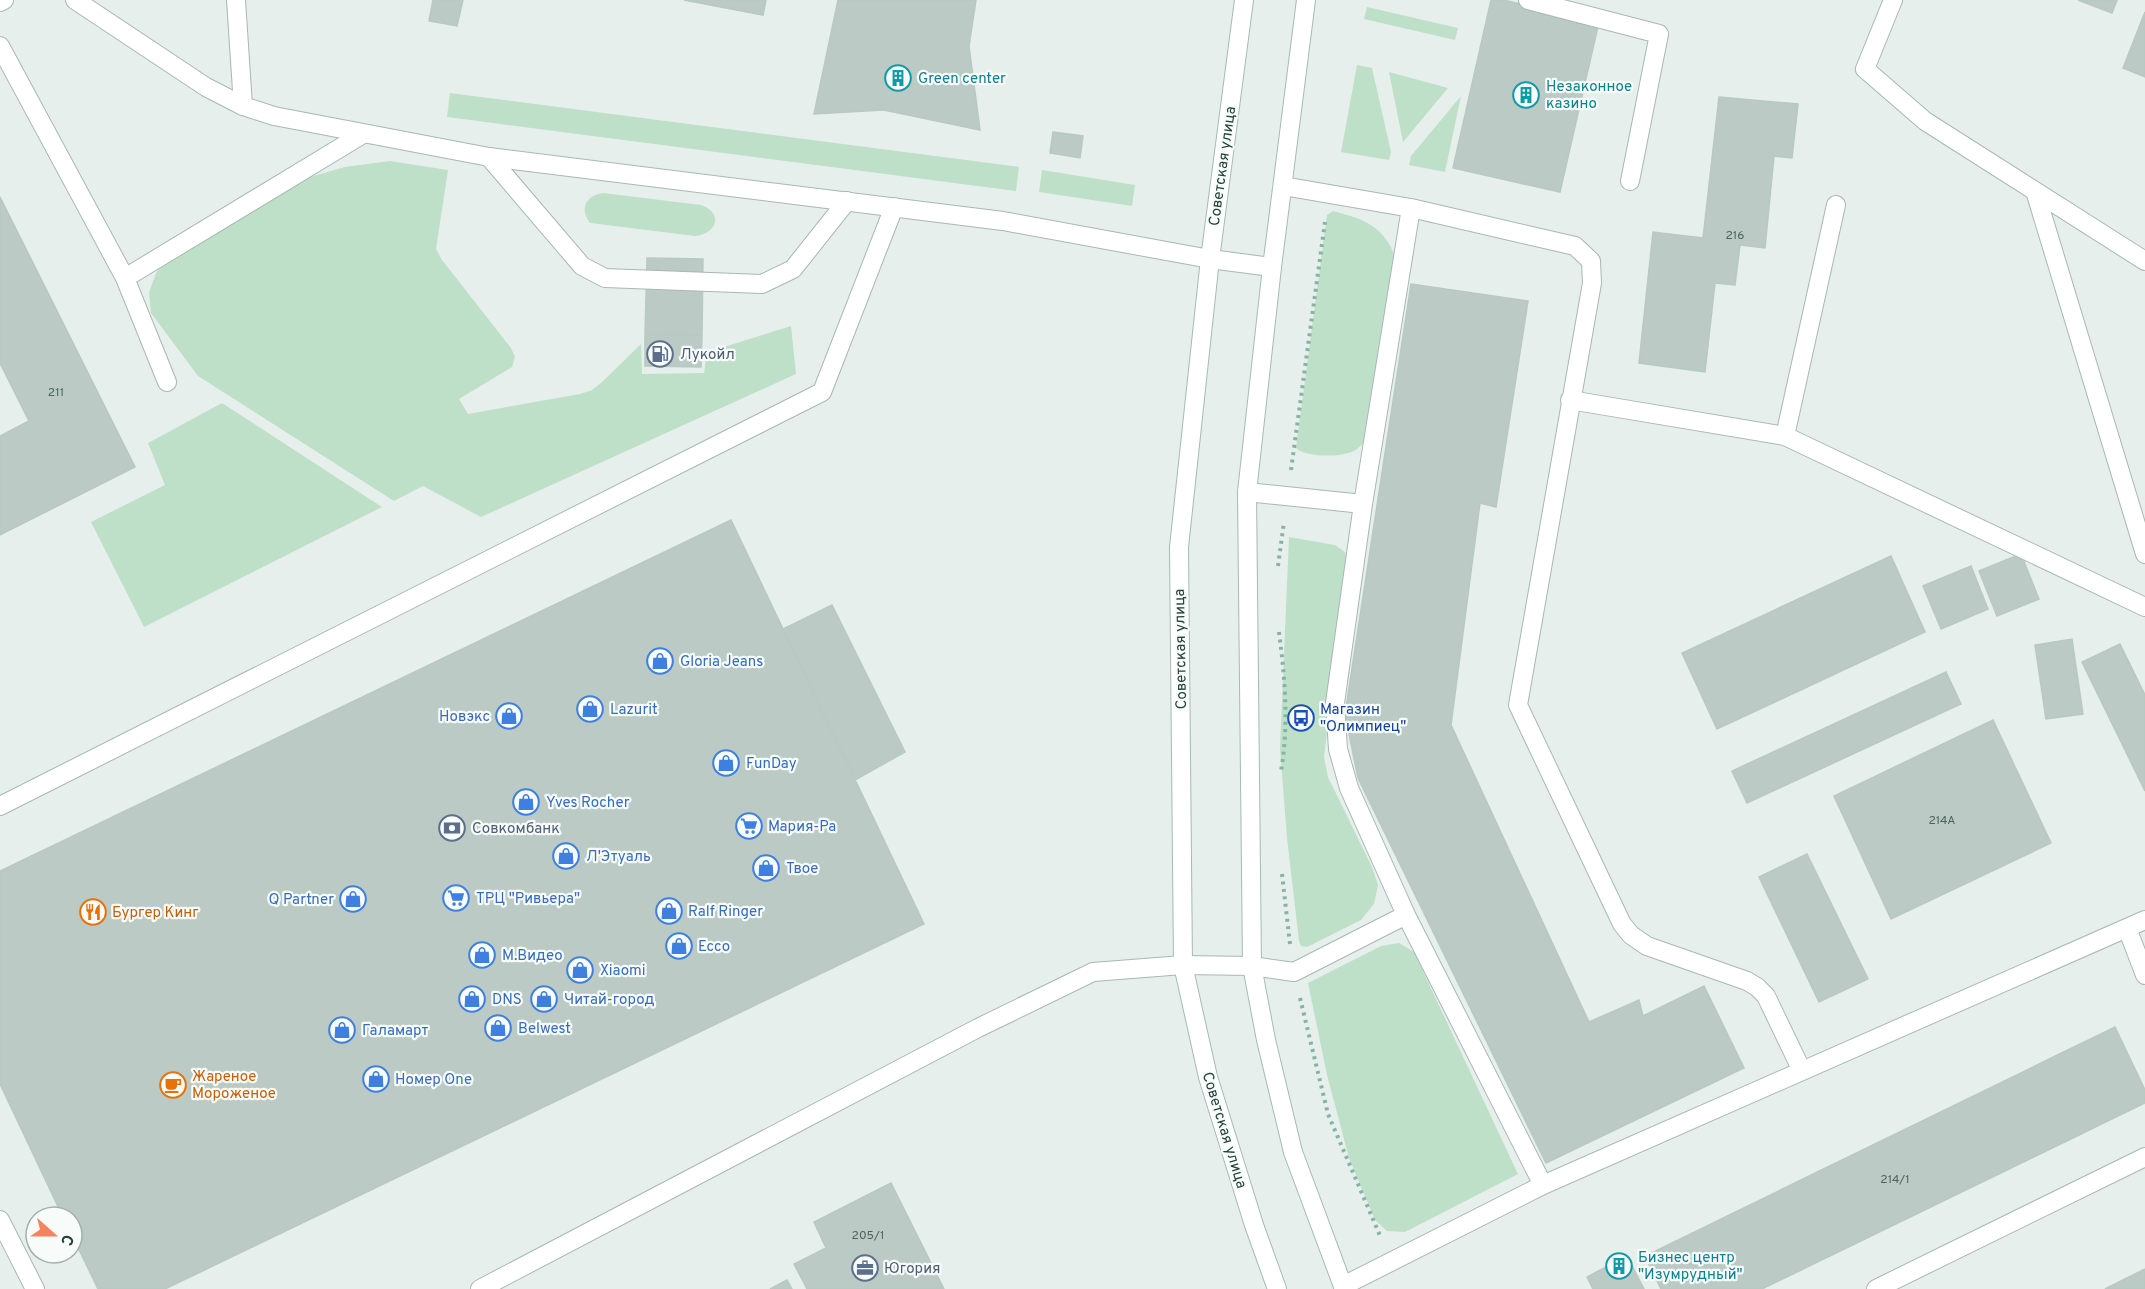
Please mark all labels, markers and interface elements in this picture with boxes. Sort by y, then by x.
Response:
building icon: Green center [883,63,913,93]
place label: Green center [918,70,1006,89]
place label: Незаконное казино [1546,78,1632,114]
building icon: Незаконное казино [1511,80,1541,110]
street label: Советская улица [1206,105,1241,227]
house number: 216 [1726,228,1744,244]
fuel station icon: Лукойл [645,339,675,369]
place label: Лукойл [680,346,735,365]
house number: 211 [48,385,64,401]
street label: Советская улица [1171,588,1192,710]
shop icon: Gloria Jeans [645,646,675,676]
place label: Gloria Jeans [680,653,763,672]
shop icon: Lazurit [575,694,605,724]
shop icon: Новэкс [494,701,524,731]
place label: Lazurit [610,701,658,720]
place label: Магазин "Олимпиец" [1320,701,1406,737]
bus stop icon: Магазин "Олимпиец" [1286,703,1316,733]
place label: Новэкс [439,708,490,727]
shop icon: FunDay [711,748,741,778]
place label: FunDay [746,755,797,774]
shop icon: Yves Rocher [511,787,541,817]
place label: Yves Rocher [546,794,630,813]
supermarket icon: Мария-Ра [734,811,764,841]
bank icon: Совкомбанк [437,813,467,843]
house number: 214А [1929,813,1955,829]
place label: Мария-Ра [768,818,836,837]
place label: Совкомбанк [472,820,560,839]
shop icon: Л'Этуаль [551,841,581,871]
place label: Л'Этуаль [586,848,651,867]
shop icon: Твое [751,853,781,883]
place label: Твое [786,860,818,879]
supermarket icon: ТРЦ "Ривьера" [441,883,471,913]
shop icon: Q Partner [338,884,368,914]
place label: ТРЦ "Ривьера" [476,890,580,909]
place label: Q Partner [268,891,334,910]
shop icon: Ralf Ringer [654,896,684,926]
restaurant icon: Бургер Кинг [78,897,108,927]
place label: Ralf Ringer [688,903,763,922]
place label: Бургер Кинг [112,904,199,923]
shop icon: Ecco [664,931,694,961]
place label: Ecco [698,938,730,957]
shop icon: М.Видео [467,940,497,970]
place label: М.Видео [502,947,563,966]
shop icon: Xiaomi [565,955,595,985]
place label: Xiaomi [600,962,646,981]
shop icon: DNS [457,984,487,1014]
shop icon: Читай-город [529,984,559,1014]
place label: DNS [492,991,522,1010]
place label: Читай-город [564,991,655,1010]
shop icon: Belwest [483,1013,513,1043]
shop icon: Галамарт [327,1015,357,1045]
place label: Belwest [518,1020,571,1039]
place label: Галамарт [362,1022,429,1041]
shop icon: Номер One [361,1064,391,1094]
place label: Жареное Мороженое [192,1068,276,1104]
cafe icon: Жареное Мороженое [158,1070,188,1100]
street label: Советская улица [1197,1070,1250,1191]
place label: Номер One [395,1071,472,1090]
house number: 214/1 [1880,1172,1910,1188]
north arrow [24,1205,84,1265]
house number: 205/1 [852,1228,884,1244]
text: С [55,1231,77,1248]
place label: Бизнес центр "Изумрудный" [1638,1249,1743,1285]
building icon: Бизнес центр "Изумрудный" [1604,1251,1634,1281]
office icon: Югория [850,1253,880,1283]
place label: Югория [884,1260,940,1279]

